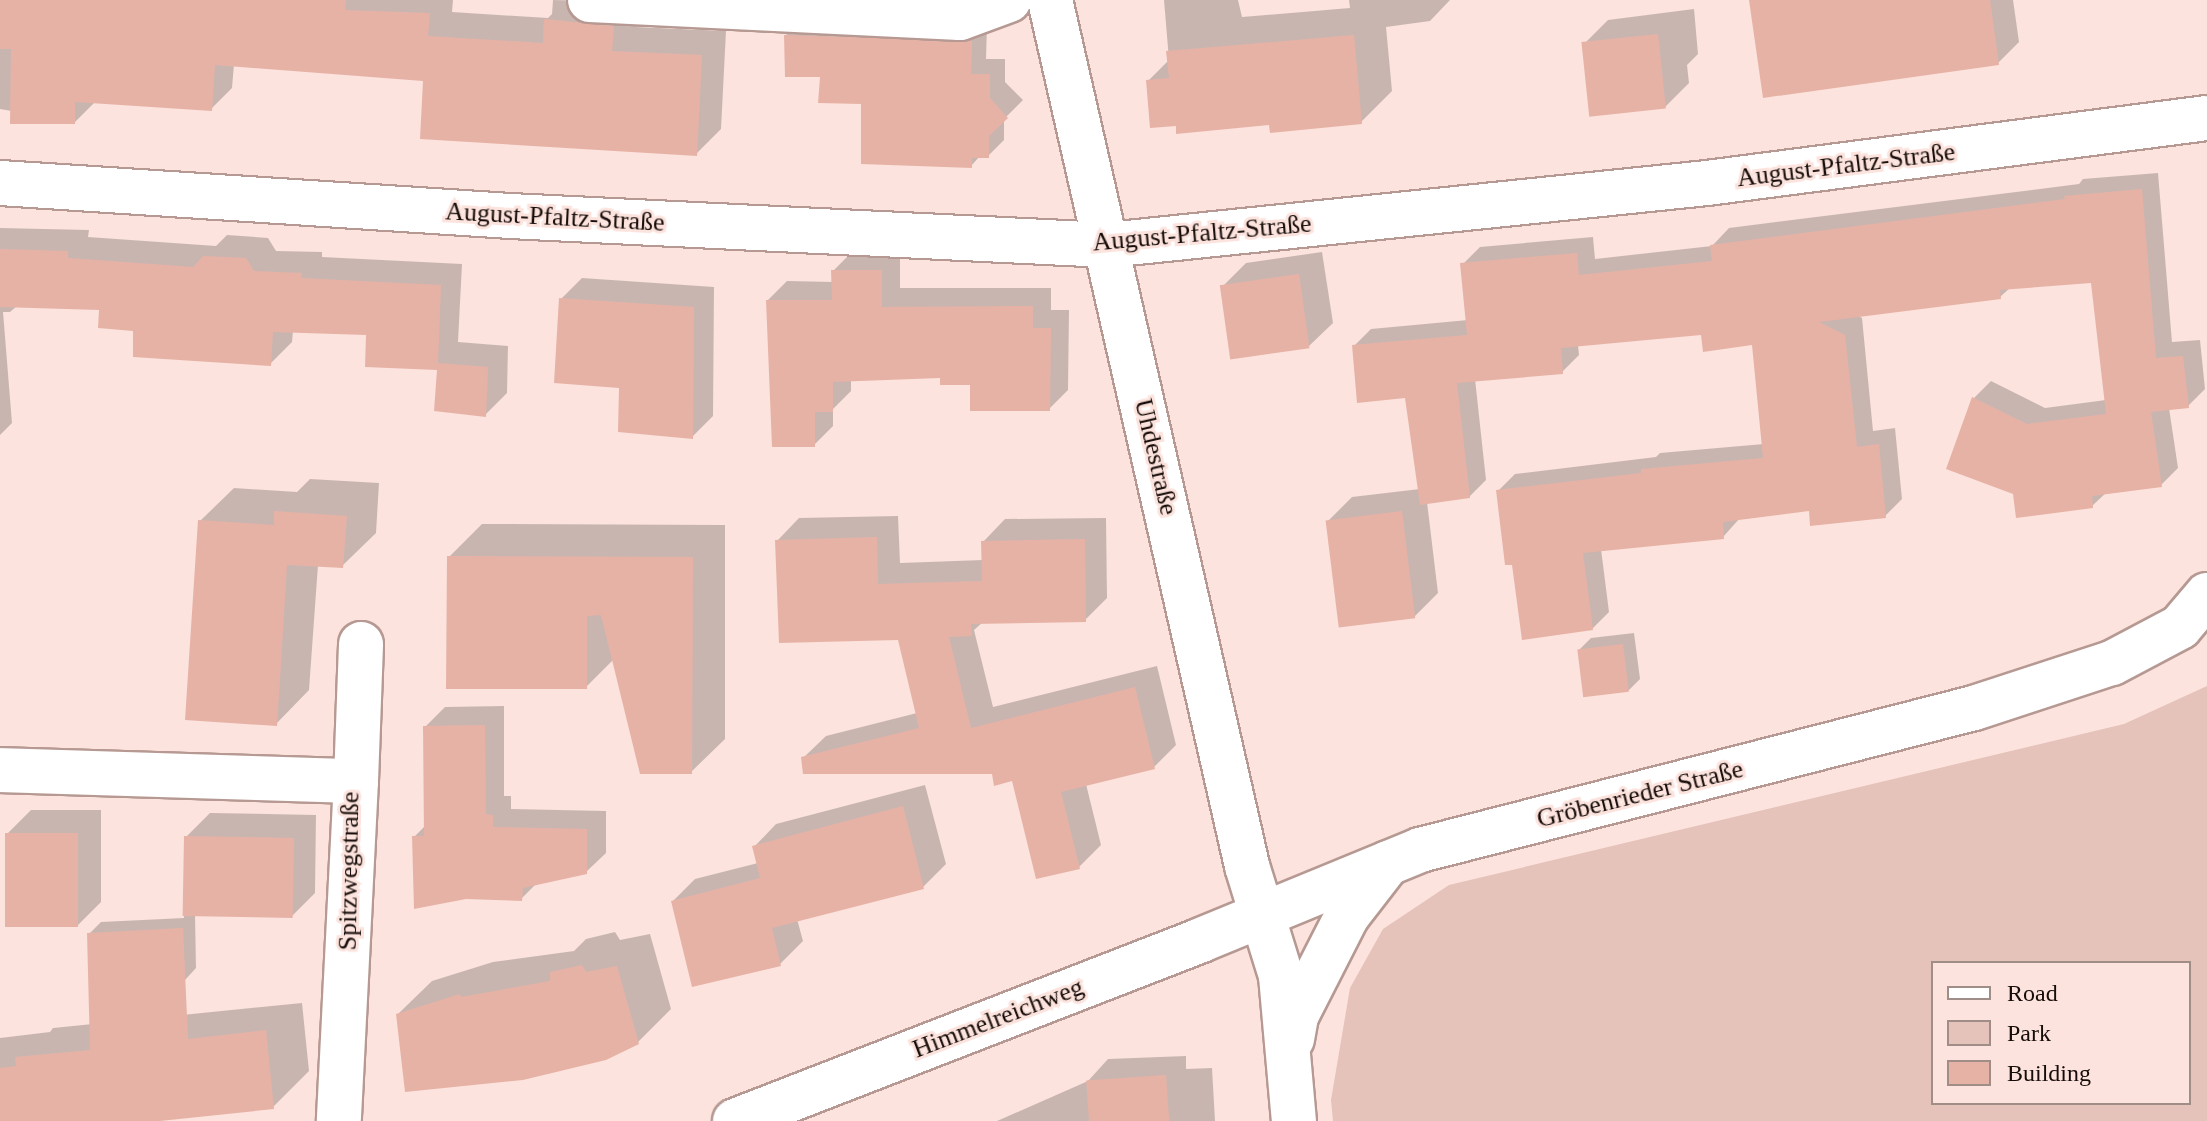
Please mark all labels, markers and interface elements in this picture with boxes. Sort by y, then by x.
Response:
street label: August-Pfaltz-Straße [1735,136,1957,194]
street label: August-Pfaltz-Straße [445,196,665,238]
street label: August-Pfaltz-Straße [1091,208,1313,258]
street label: Uhdestraße [1127,396,1185,518]
street label: Gröbenrieder Straße [1534,753,1746,835]
street label: Spitzwegstraße [332,791,366,951]
legend [1931,961,2191,1105]
street label: Himmelreichweg [908,971,1088,1065]
text: Road [2007,980,2058,1006]
text: Park [2007,1020,2051,1046]
text: Building [2007,1060,2091,1086]

